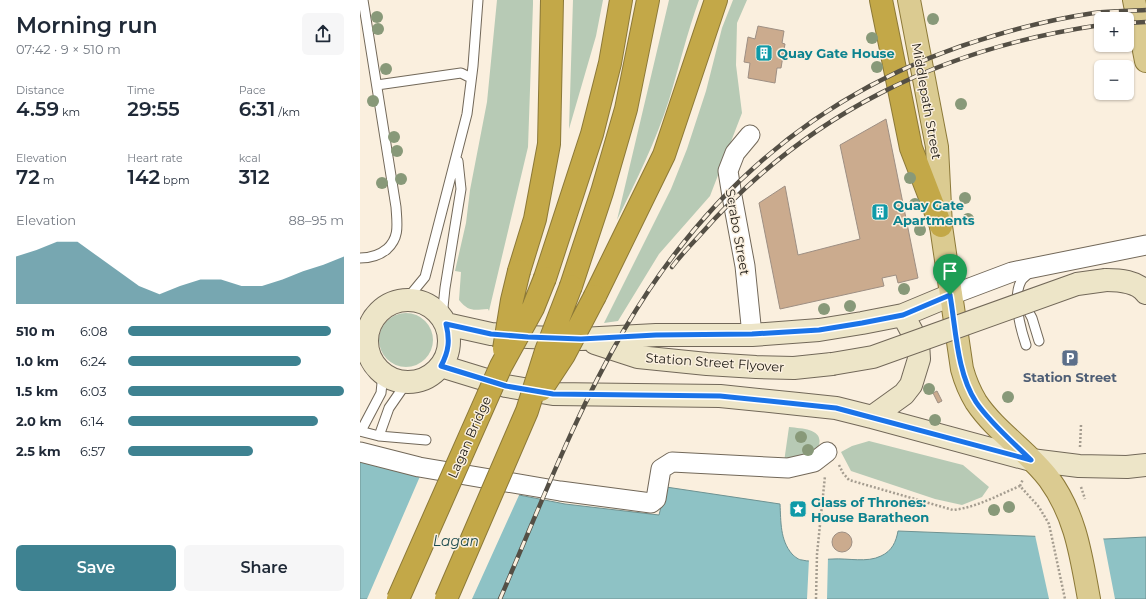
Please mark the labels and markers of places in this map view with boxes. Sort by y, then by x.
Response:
building icon: Quay Gate House [754,43,774,63]
place label: Quay Gate House [777,45,895,61]
place label: Quay Gate Apartments [892,197,975,228]
building icon: Quay Gate Apartments [870,202,890,222]
pin [933,254,967,295]
parking icon: Station Street [1060,348,1080,368]
place label: Station Street [1023,369,1117,385]
place label: Glass of Thrones: House Baratheon [811,494,929,525]
place icon: Glass of Thrones: House Baratheon [788,499,808,519]

